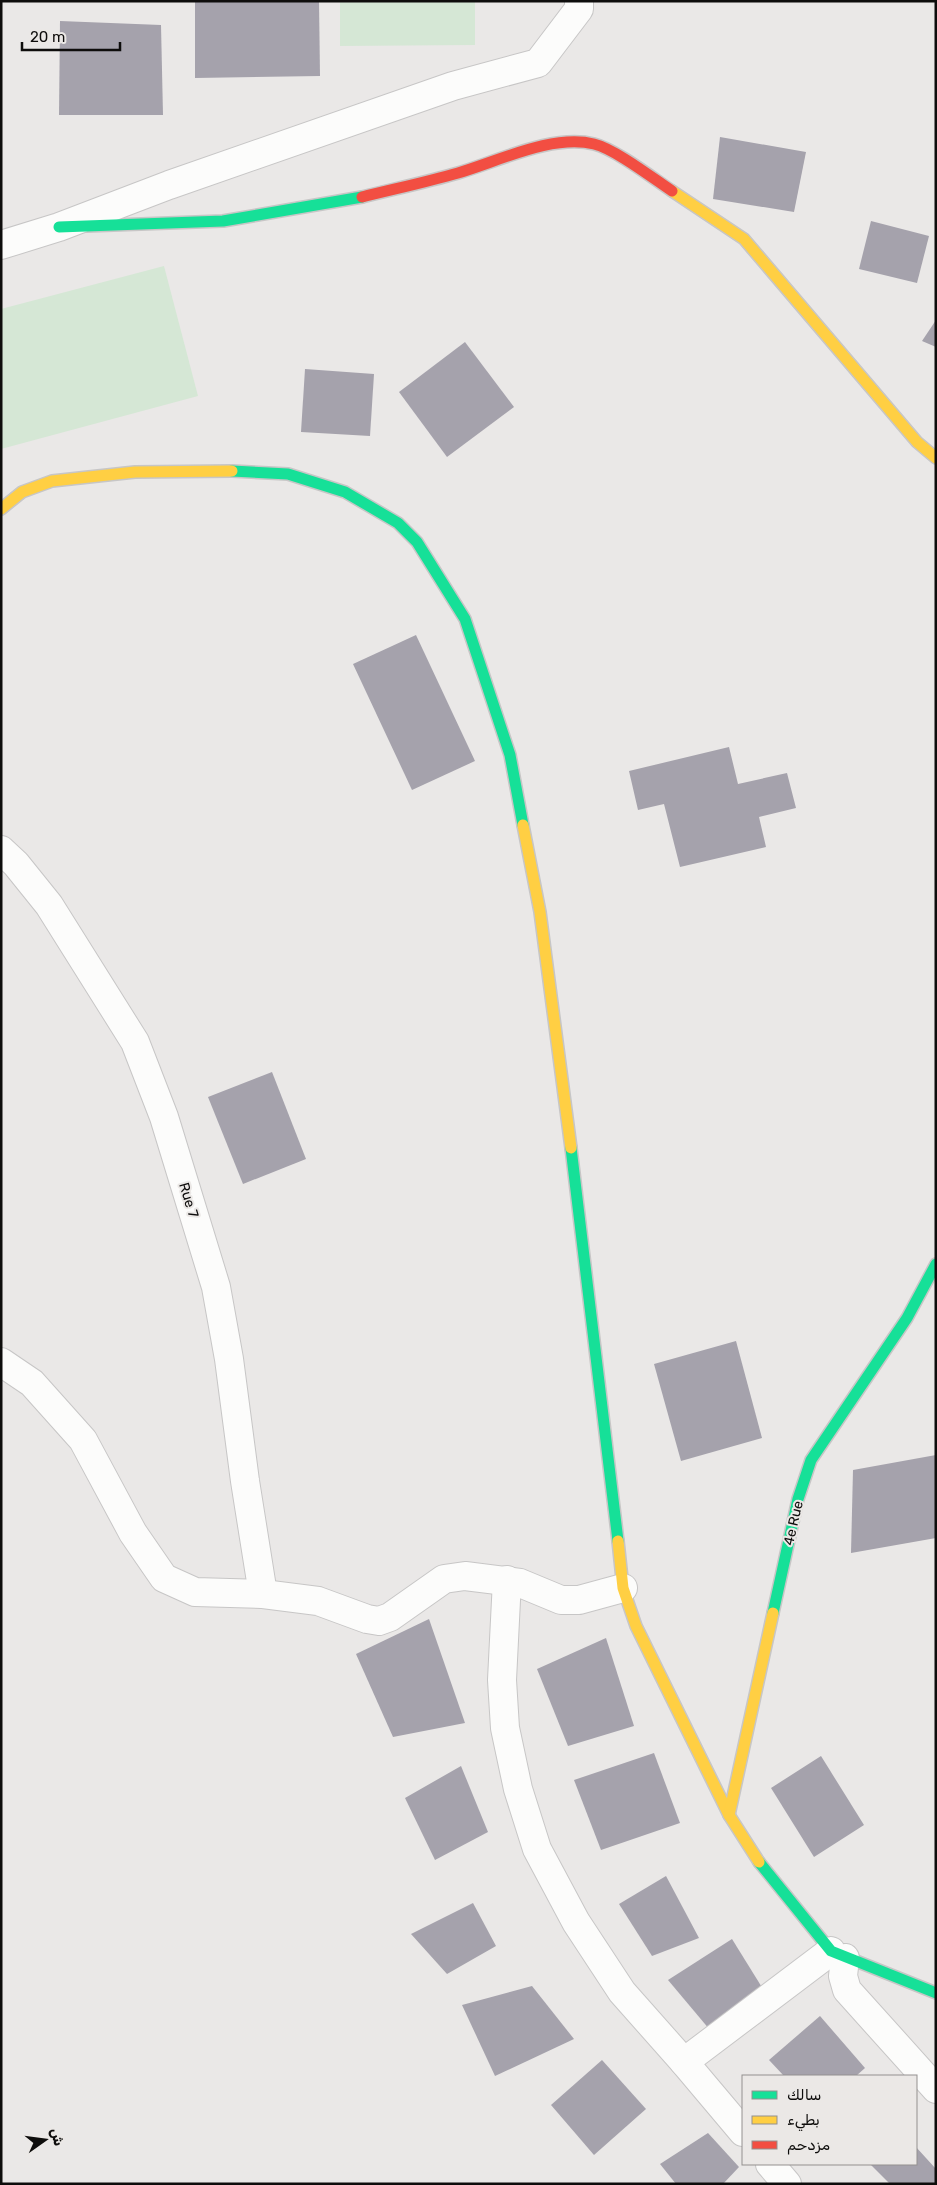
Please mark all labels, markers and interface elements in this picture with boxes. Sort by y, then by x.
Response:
scale bar [22,20,120,52]
text: 20 m [30,28,65,46]
street label: Rue 7 [175,1180,202,1220]
street label: 4e Rue [780,1499,807,1547]
legend [742,2075,917,2165]
text: سالك [787,2086,822,2104]
text: بطيء [787,2111,820,2132]
north arrow [20,2115,70,2165]
text: ش [47,2126,68,2148]
text: مزدحم [787,2136,830,2155]

